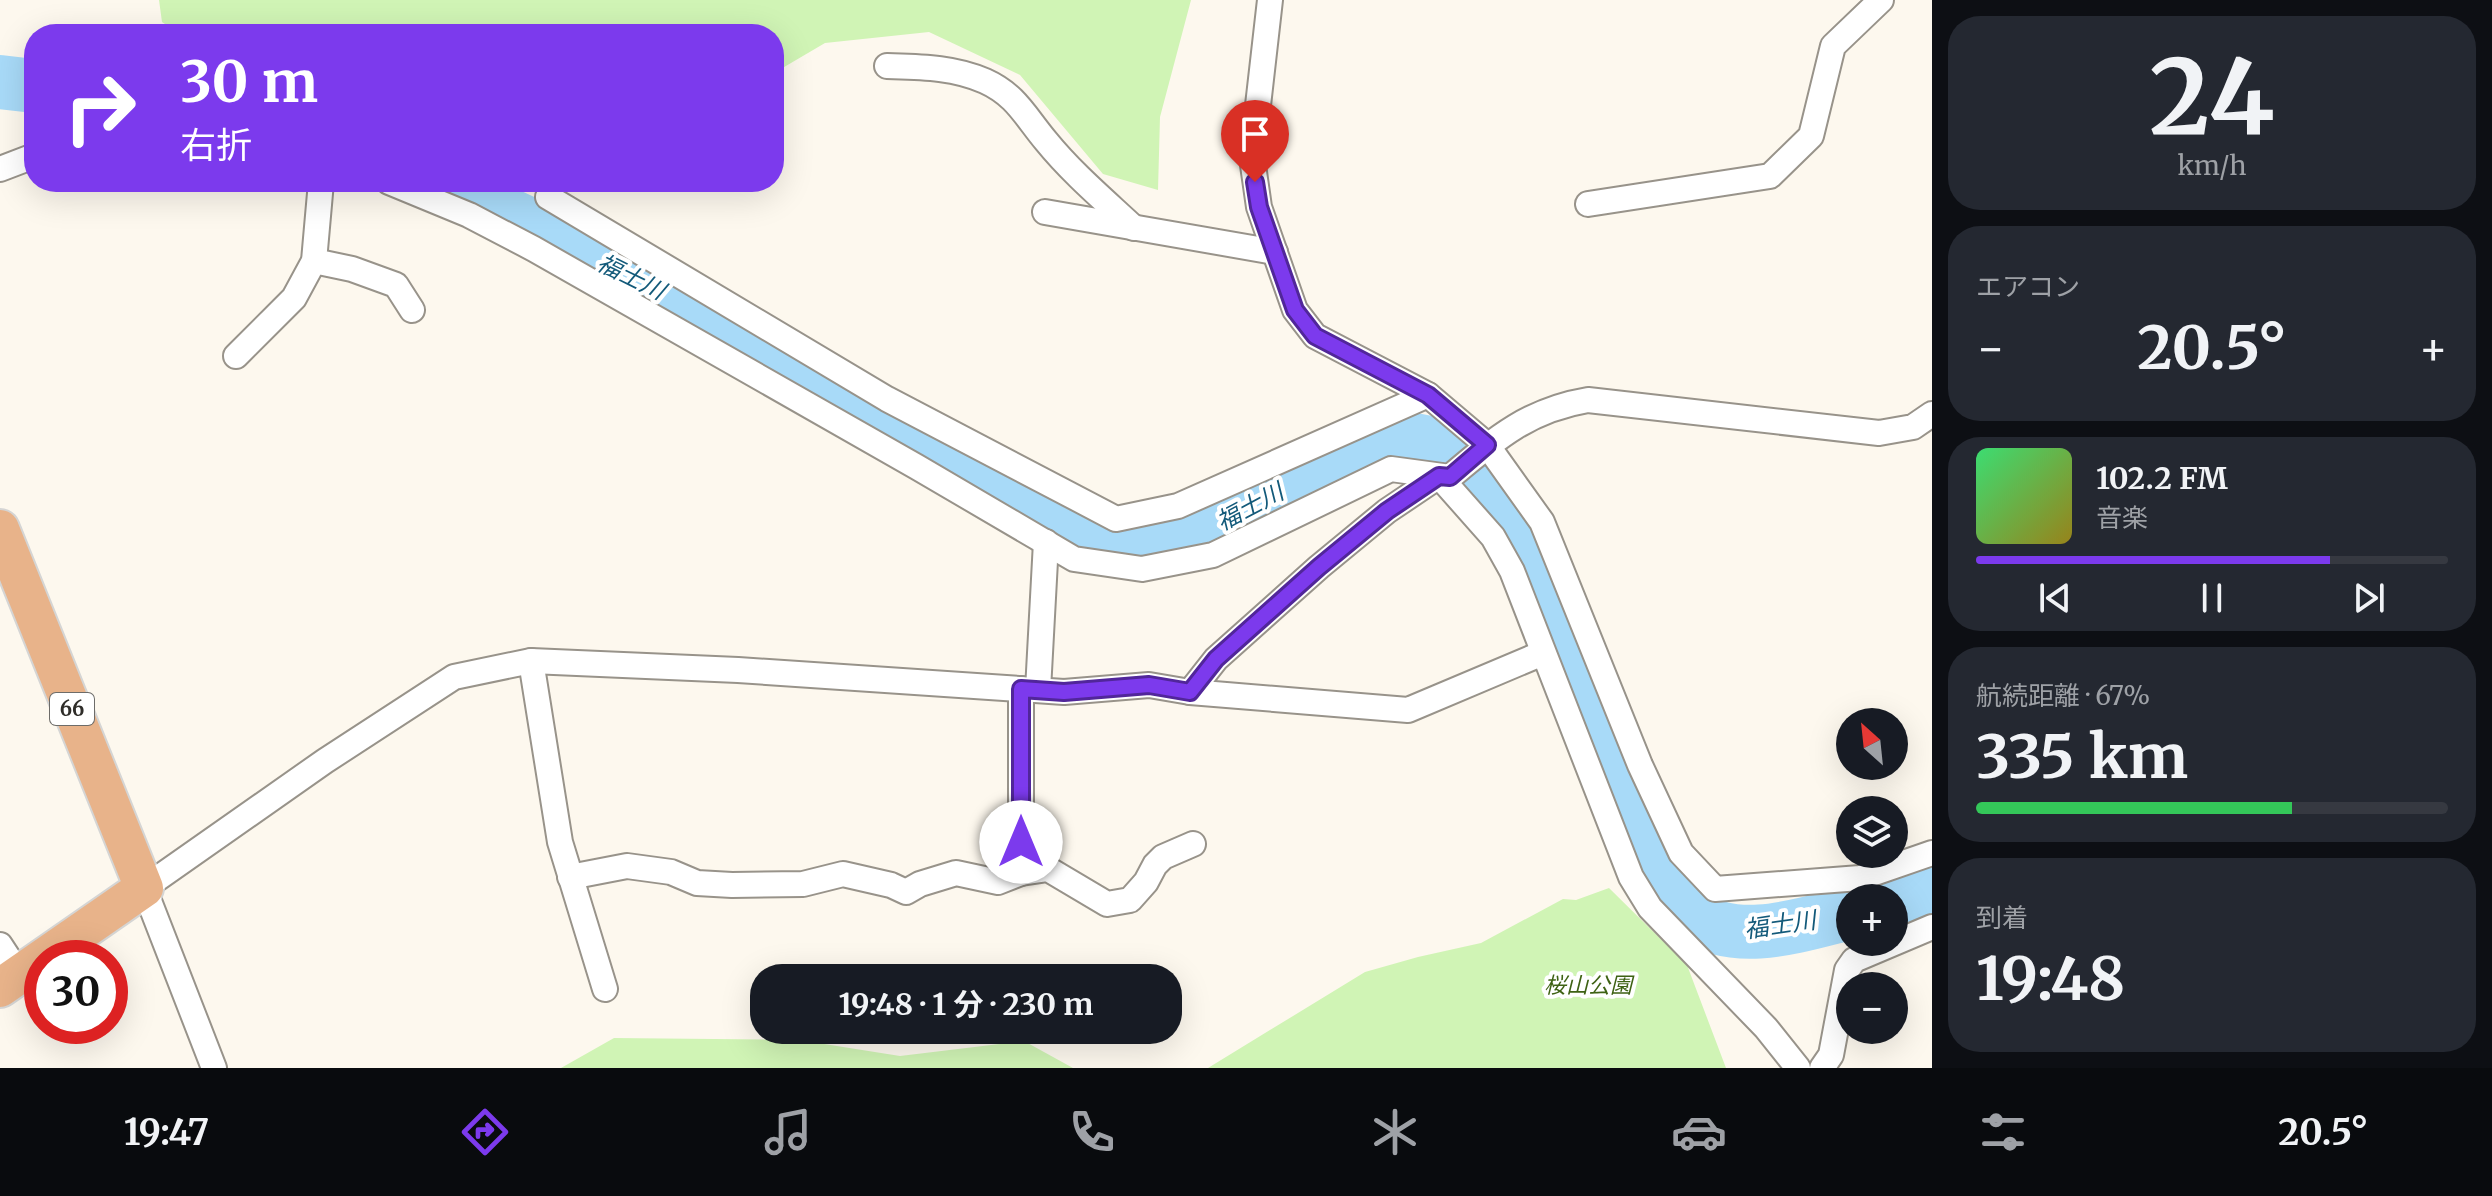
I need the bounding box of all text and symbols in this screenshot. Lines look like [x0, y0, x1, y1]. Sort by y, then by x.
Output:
text: 24 [2149, 32, 2275, 162]
text: 30 m [180, 47, 318, 117]
icon: right [48, 56, 152, 160]
pin [1221, 100, 1289, 182]
icon: arrive [1233, 112, 1277, 156]
text: 右折 [180, 123, 252, 168]
text: km/h [2178, 149, 2246, 182]
water label: 福士川 [592, 247, 673, 308]
text: エアコン [1976, 270, 2080, 303]
text: 20.5° [2137, 310, 2287, 385]
text: − [1976, 321, 2005, 376]
text: + [2419, 321, 2448, 376]
text: 102.2 FM [2096, 459, 2228, 497]
water label: 福士川 [1211, 475, 1291, 537]
text: 音楽 [2096, 501, 2148, 534]
icon: previous [2033, 576, 2077, 620]
icon: pause [2190, 576, 2234, 620]
icon: next [2347, 576, 2391, 620]
text: 航続距離 · 67% [1976, 679, 2150, 712]
road number: 66 [50, 693, 94, 725]
north arrow [1836, 708, 1908, 780]
map controls [1836, 708, 1908, 1044]
text: 335 km [1976, 719, 2188, 794]
button: layers [1836, 796, 1908, 868]
position arrow [979, 800, 1063, 884]
button: + [1836, 884, 1908, 956]
text: 到着 [1976, 901, 2028, 934]
water label: 福士川 [1742, 904, 1821, 945]
speed limit sign: 30 [24, 940, 128, 1044]
text: 19:48 [1976, 941, 2125, 1016]
park label: 桜山公園 [1544, 971, 1635, 999]
button: − [1836, 972, 1908, 1044]
text: 19:48 · 1 分 · 230 m [838, 985, 1094, 1023]
icon: directions [457, 1104, 513, 1160]
icon: music [760, 1104, 816, 1160]
icon: phone [1064, 1104, 1120, 1160]
icon: climate [1367, 1104, 1423, 1160]
icon: car [1671, 1104, 1727, 1160]
icon: filters [1975, 1104, 2031, 1160]
text: 19:47 [124, 1110, 209, 1155]
text: 20.5° [2278, 1110, 2368, 1155]

